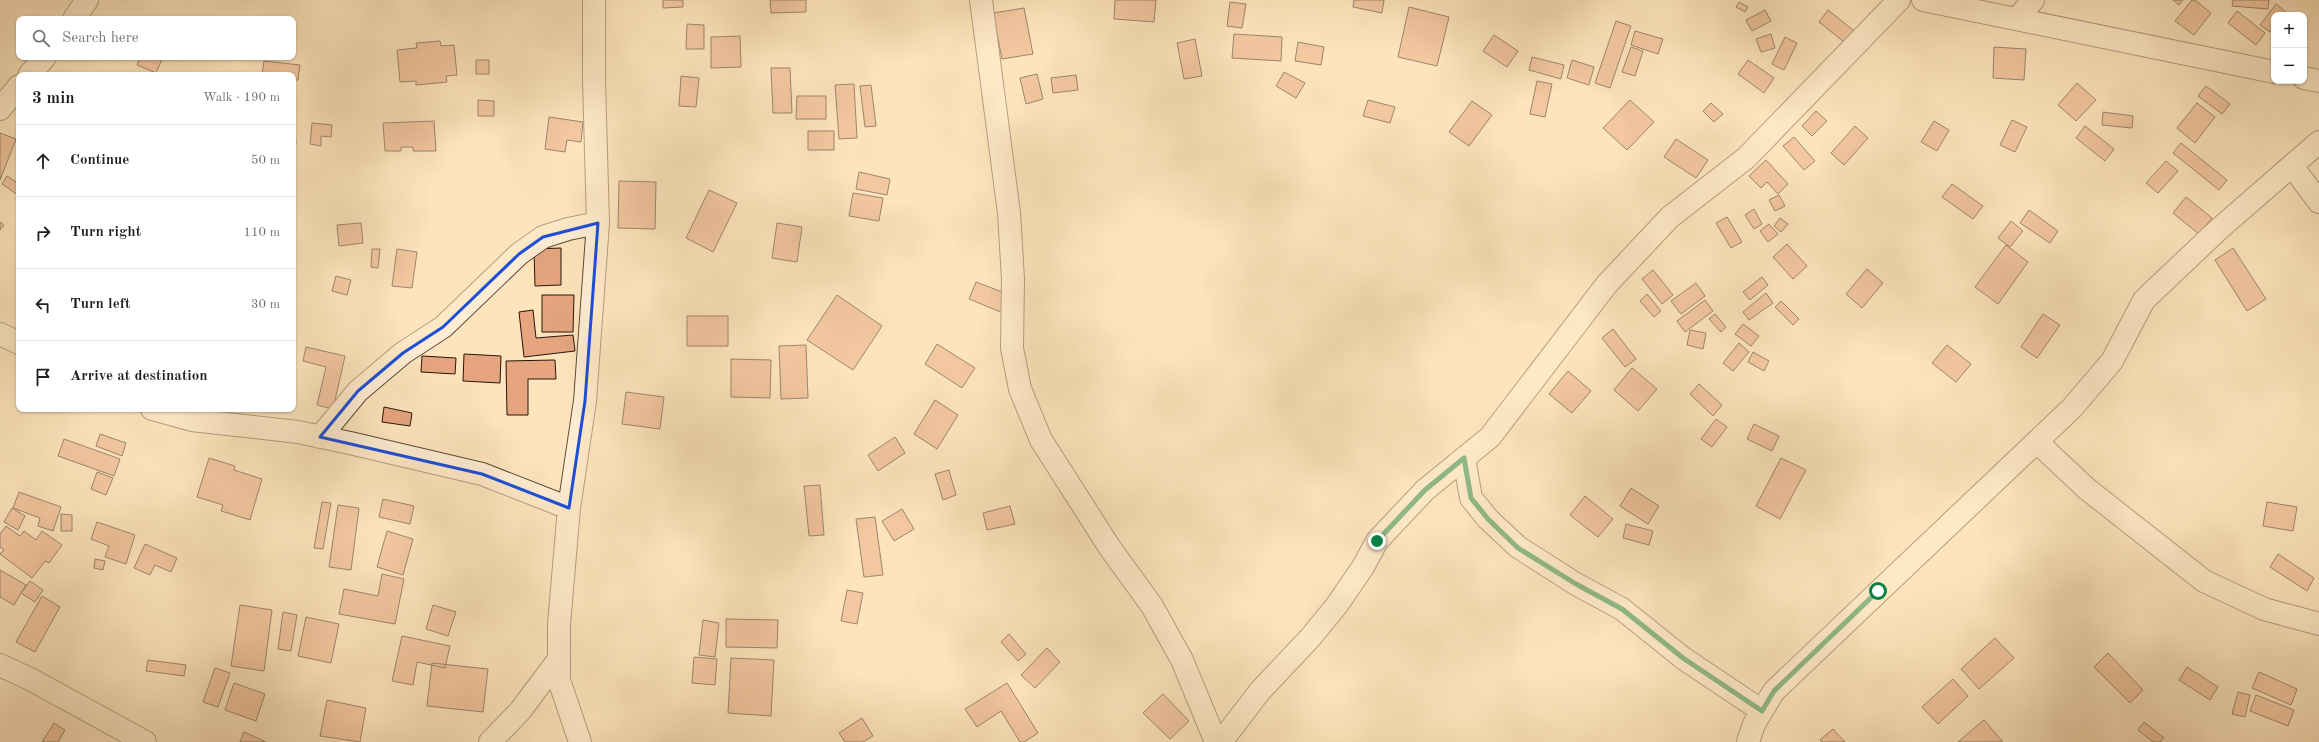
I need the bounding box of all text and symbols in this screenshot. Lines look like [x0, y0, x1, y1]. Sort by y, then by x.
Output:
map controls [2271, 12, 2307, 84]
button: + [2271, 12, 2307, 48]
search box [16, 16, 296, 60]
icon: search [30, 27, 52, 49]
text: Search here [62, 31, 139, 46]
button: − [2271, 48, 2307, 84]
text: 3 min [32, 90, 75, 107]
text: Walk · 190 m [203, 91, 280, 104]
icon: ahead [32, 150, 54, 172]
text: Continue [70, 153, 129, 168]
text: 50 m [251, 154, 280, 167]
icon: right [32, 222, 54, 244]
text: Turn right [70, 225, 141, 240]
text: 110 m [243, 226, 280, 239]
icon: left [32, 294, 54, 316]
text: Turn left [70, 297, 130, 312]
text: 30 m [251, 298, 280, 311]
icon: arrive [32, 366, 54, 388]
text: Arrive at destination [70, 369, 208, 384]
route end [1368, 532, 1386, 550]
route start [1869, 582, 1887, 600]

